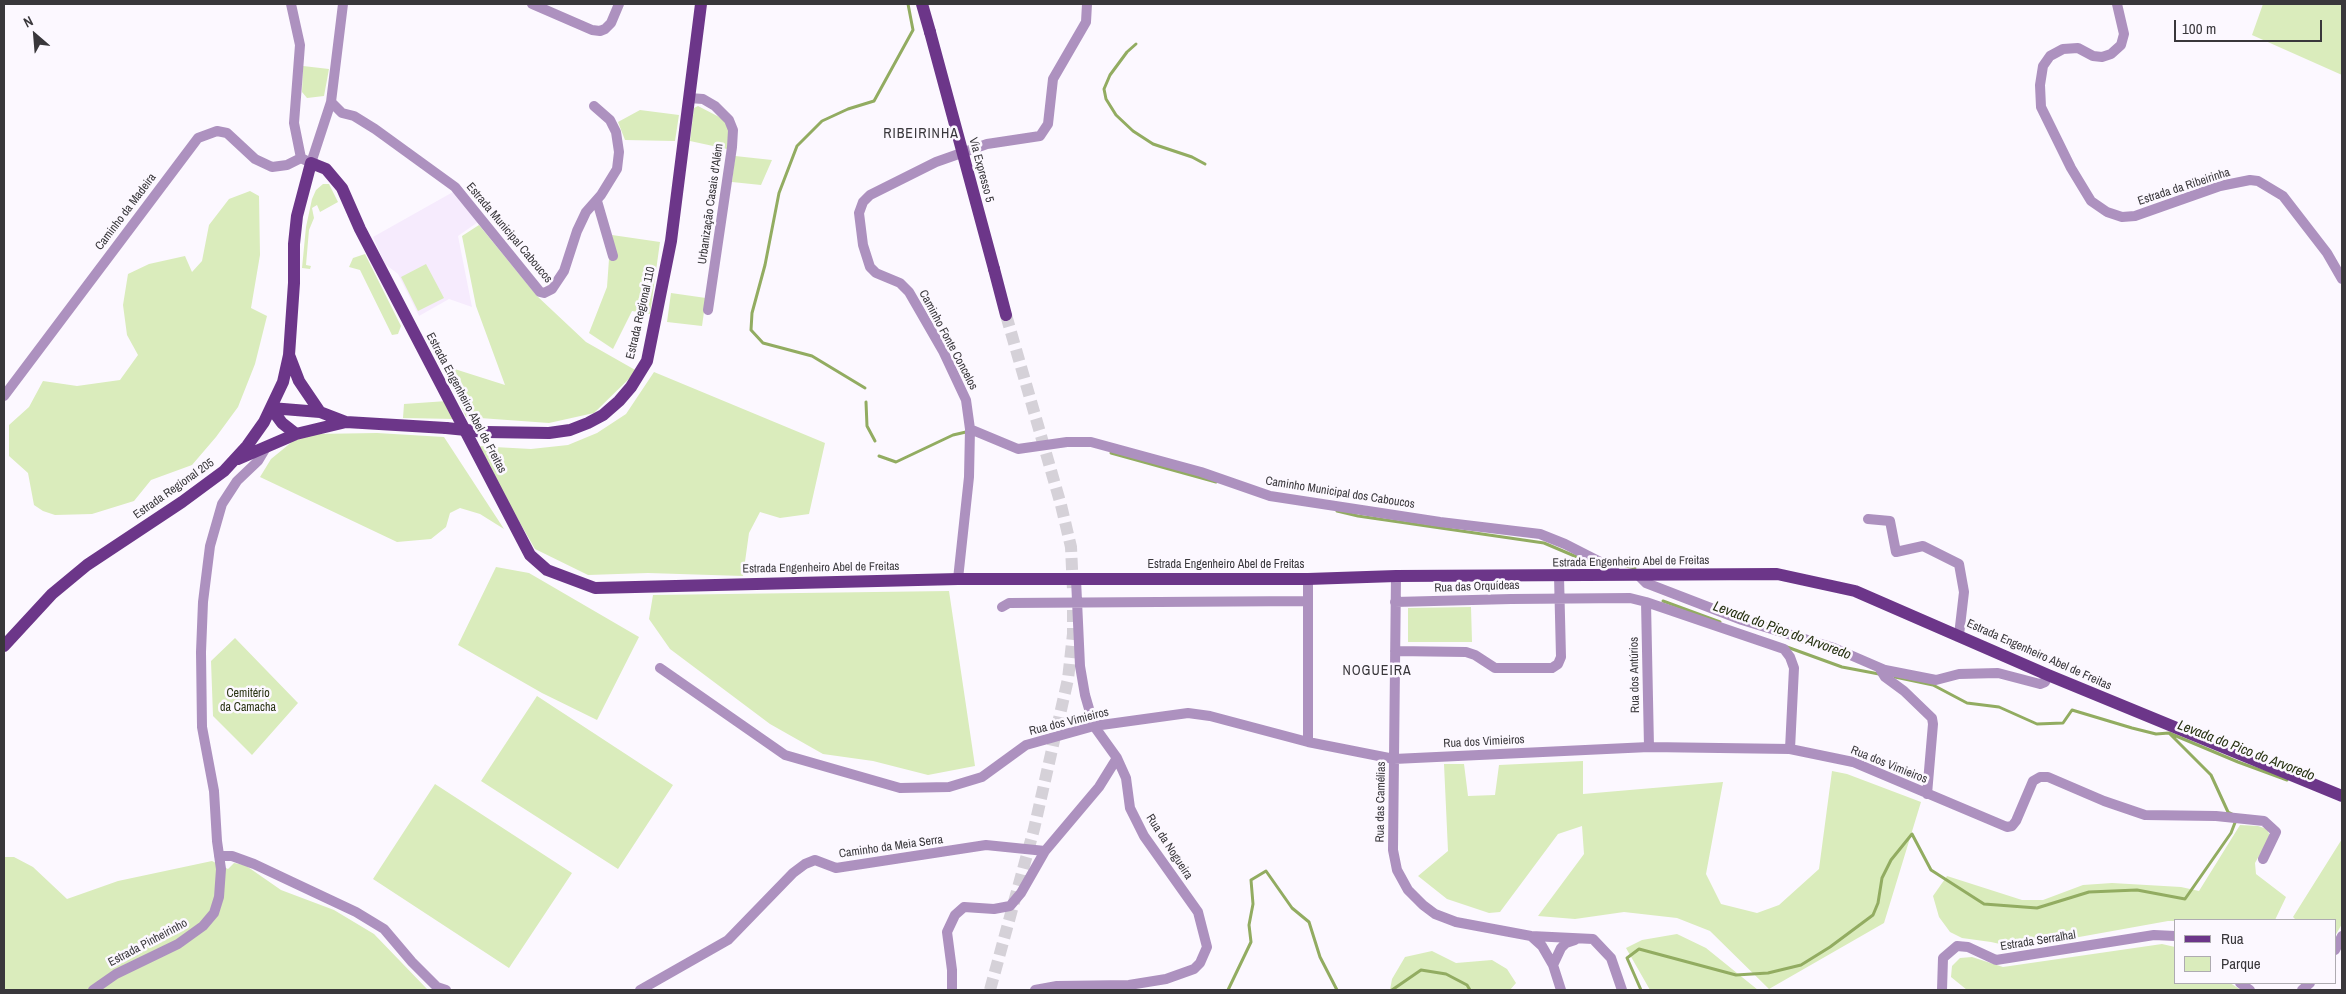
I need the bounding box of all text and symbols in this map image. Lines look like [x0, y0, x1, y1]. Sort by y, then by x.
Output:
north arrow [10, 10, 60, 60]
scale bar [2176, 10, 2324, 42]
text: N [20, 12, 36, 32]
text: 100 m [2182, 18, 2216, 39]
district label: RIBEIRINHA [882, 126, 960, 142]
street label: Via Expresso 5 [965, 136, 997, 204]
street label: Urbanização Casais d'Além [695, 143, 727, 265]
street label: Estrada da Ribeirinha [2136, 165, 2232, 209]
street label: Caminho da Madeira [92, 171, 160, 253]
street label: Estrada Municipal Caboucos [463, 180, 555, 286]
street label: Estrada Regional 110 [623, 265, 659, 361]
street label: Caminho Fonte Concelos [916, 288, 980, 392]
street label: Estrada Engenheiro Abel de Freitas [423, 330, 509, 476]
street label: Estrada Regional 205 [131, 456, 217, 522]
street label: Caminho Municipal dos Caboucos [1264, 474, 1416, 512]
street label: Estrada Engenheiro Abel de Freitas [1552, 553, 1710, 571]
street label: Estrada Engenheiro Abel de Freitas [1148, 558, 1304, 572]
street label: Estrada Engenheiro Abel de Freitas [742, 559, 900, 577]
street label: Rua das Orquídeas [1434, 578, 1520, 596]
water label: Levada do Pico do Arvoredo [1711, 598, 1853, 664]
street label: Estrada Engenheiro Abel de Freitas [1964, 616, 2114, 694]
street label: Rua dos Antúrios [1627, 637, 1643, 713]
district label: NOGUEIRA [1341, 663, 1413, 679]
park label: Cemitério da Camacha [220, 687, 276, 715]
street label: Rua dos Vimieiros [1028, 705, 1110, 739]
water label: Levada do Pico do Arvoredo [2175, 717, 2317, 785]
street label: Rua dos Vimieiros [1443, 733, 1525, 751]
street label: Rua dos Vimieiros [1849, 743, 1929, 787]
street label: Rua das Camélias [1373, 761, 1389, 843]
street label: Rua da Nogueira [1143, 812, 1195, 882]
street label: Caminho da Meia Serra [838, 833, 944, 861]
street label: Estrada Pinheirinho [106, 916, 190, 970]
legend [2174, 919, 2336, 984]
street label: Estrada Serralhal [1999, 928, 2077, 954]
text: Rua [2221, 928, 2244, 949]
text: Parque [2221, 953, 2261, 974]

